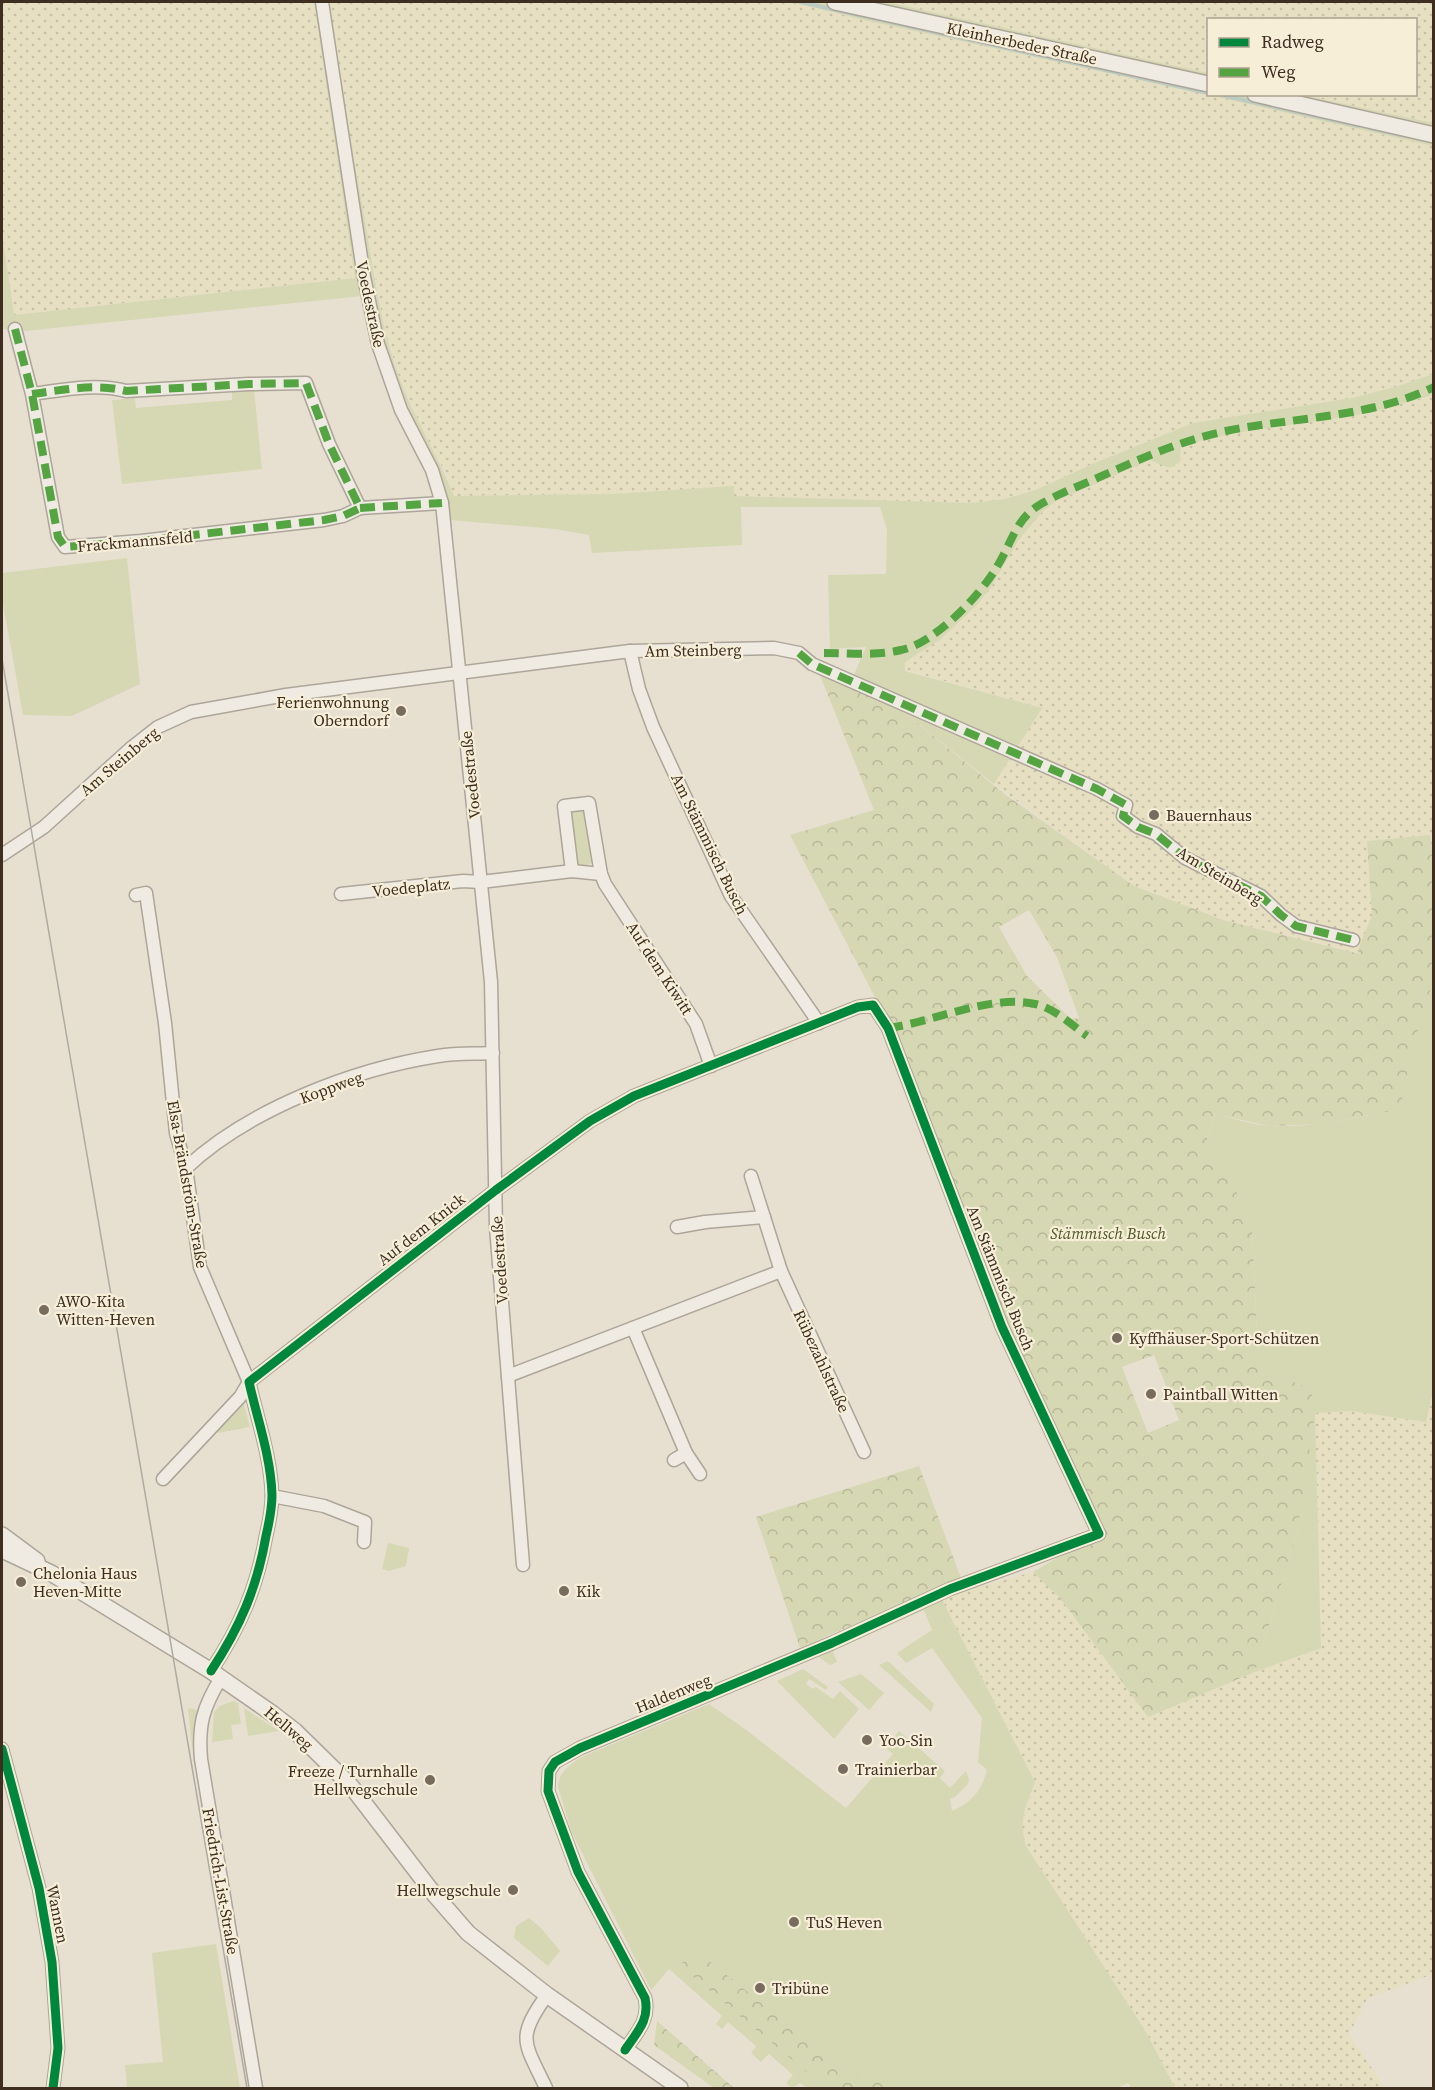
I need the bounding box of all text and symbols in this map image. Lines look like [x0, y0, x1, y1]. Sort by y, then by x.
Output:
street label: Kleinherbeder Straße [945, 16, 1099, 70]
legend [1207, 18, 1417, 96]
text: Radweg [1261, 29, 1324, 54]
text: Weg [1261, 59, 1296, 84]
street label: Voedestraße [351, 259, 391, 349]
street label: Frackmannsfeld [76, 525, 194, 557]
street label: Am Steinberg [644, 638, 742, 662]
place label: Ferienwohnung Oberndorf [276, 691, 390, 731]
marker: Ferienwohnung Oberndorf [394, 704, 408, 718]
street label: Am Steinberg [75, 721, 163, 801]
street label: Voedestraße [454, 730, 486, 820]
street label: Am Stämmisch Busch [666, 770, 754, 919]
place label: Bauernhaus [1166, 804, 1252, 826]
marker: Bauernhaus [1147, 808, 1161, 822]
street label: Am Steinberg [1173, 841, 1267, 909]
street label: Voedeplatz [371, 872, 451, 902]
street label: Auf dem Kiwitt [622, 917, 699, 1020]
street label: Koppweg [296, 1065, 366, 1109]
street label: Elsa-Brändström-Straße [162, 1098, 214, 1270]
street label: Auf dem Knick [373, 1188, 470, 1270]
street label: Am Stämmisch Busch [962, 1202, 1040, 1354]
street label: Voedestraße [485, 1215, 513, 1305]
park label: Stämmisch Busch [1050, 1222, 1166, 1244]
place label: AWO-Kita Witten-Heven [56, 1290, 155, 1330]
marker: AWO-Kita Witten-Heven [37, 1303, 51, 1317]
street label: Rübezahlstraße [789, 1306, 855, 1416]
place label: Kyffhäuser-Sport-Schützen [1129, 1327, 1320, 1349]
marker: Kyffhäuser-Sport-Schützen [1110, 1331, 1124, 1345]
place label: Paintball Witten [1163, 1383, 1279, 1405]
marker: Paintball Witten [1144, 1387, 1158, 1401]
place label: Chelonia Haus Heven-Mitte [33, 1562, 137, 1602]
marker: Chelonia Haus Heven-Mitte [14, 1575, 28, 1589]
place label: Kik [576, 1580, 600, 1602]
marker: Kik [557, 1584, 571, 1598]
street label: Haldenweg [632, 1668, 714, 1718]
street label: Hellweg [260, 1701, 318, 1755]
place label: Yoo-Sin [879, 1729, 933, 1751]
marker: Yoo-Sin [860, 1733, 874, 1747]
place label: Trainierbar [855, 1758, 937, 1780]
place label: Freeze / Turnhalle Hellwegschule [288, 1760, 418, 1800]
marker: Trainierbar [836, 1762, 850, 1776]
marker: Freeze / Turnhalle Hellwegschule [423, 1773, 437, 1787]
street label: Friedrich-List-Straße [197, 1806, 245, 1956]
place label: Hellwegschule [397, 1879, 501, 1901]
street label: Wannen [42, 1883, 75, 1946]
marker: Hellwegschule [506, 1883, 520, 1897]
place label: TuS Heven [806, 1911, 883, 1933]
marker: TuS Heven [787, 1915, 801, 1929]
place label: Tribüne [772, 1977, 829, 1999]
marker: Tribüne [753, 1981, 767, 1995]

